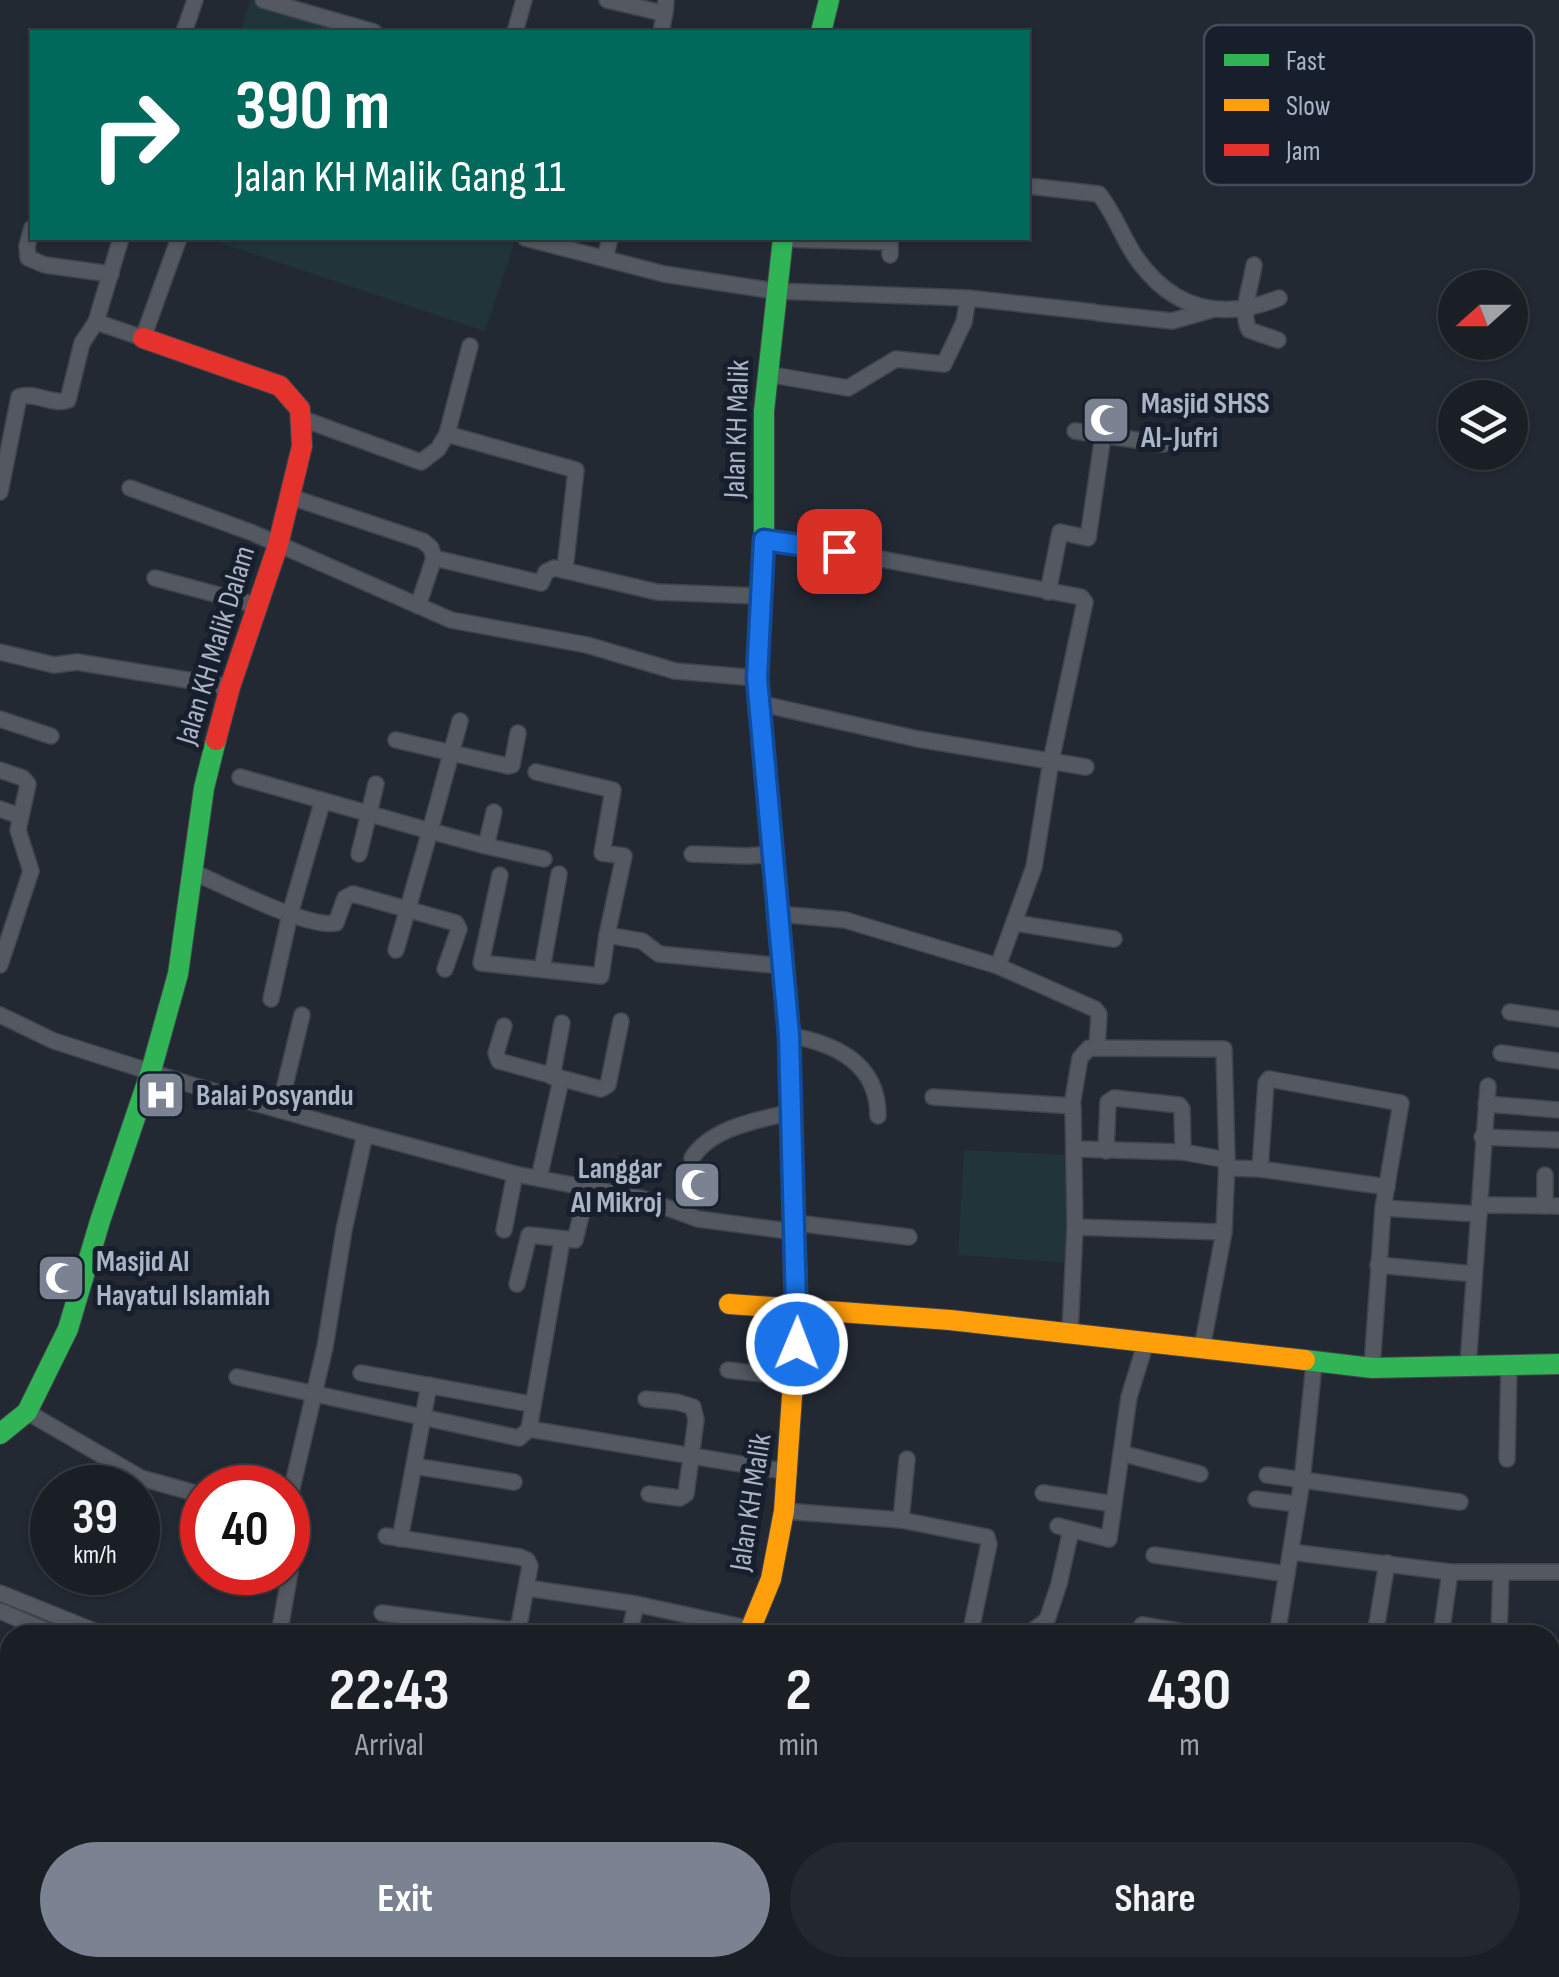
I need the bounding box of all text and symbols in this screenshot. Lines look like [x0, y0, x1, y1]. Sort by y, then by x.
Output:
legend [1204, 25, 1534, 185]
text: Fast [1286, 45, 1325, 78]
text: 390 m [235, 65, 390, 149]
icon: right [70, 70, 200, 200]
text: Slow [1286, 90, 1331, 123]
text: Jam [1285, 135, 1321, 168]
text: Jalan KH Malik Gang 11 [235, 150, 565, 205]
north arrow [1438, 270, 1528, 360]
map controls [1438, 270, 1528, 470]
street label: Jalan KH Malik [717, 359, 757, 500]
button: layers [1438, 380, 1528, 470]
place label: Masjid SHSS Al-Jufri [1140, 386, 1270, 456]
mosque icon: Masjid SHSS Al-Jufri [1080, 394, 1132, 446]
pin [797, 509, 882, 594]
icon: arrive [812, 524, 867, 579]
street label: Jalan KH Malik Dalam [168, 542, 263, 750]
hospital icon: Balai Posyandu [135, 1069, 187, 1121]
place label: Balai Posyandu [196, 1078, 354, 1114]
place label: Langgar Al Mikroj [570, 1151, 662, 1221]
mosque icon: Langgar Al Mikroj [671, 1159, 723, 1211]
place label: Masjid Al Hayatul Islamiah [96, 1244, 270, 1314]
mosque icon: Masjid Al Hayatul Islamiah [35, 1252, 87, 1304]
position arrow [745, 1292, 849, 1396]
street label: Jalan KH Malik [722, 1430, 780, 1574]
speed limit sign: 40 [180, 1465, 310, 1595]
text: 39 [72, 1488, 118, 1548]
text: km/h [73, 1540, 117, 1571]
text: 22:43 [329, 1655, 450, 1727]
text: 2 [786, 1655, 812, 1727]
text: 430 [1148, 1655, 1231, 1727]
text: Arrival [355, 1726, 424, 1765]
text: min [779, 1726, 819, 1765]
text: m [1179, 1726, 1200, 1765]
button: Exit [40, 1842, 770, 1957]
button: Share [790, 1842, 1520, 1957]

